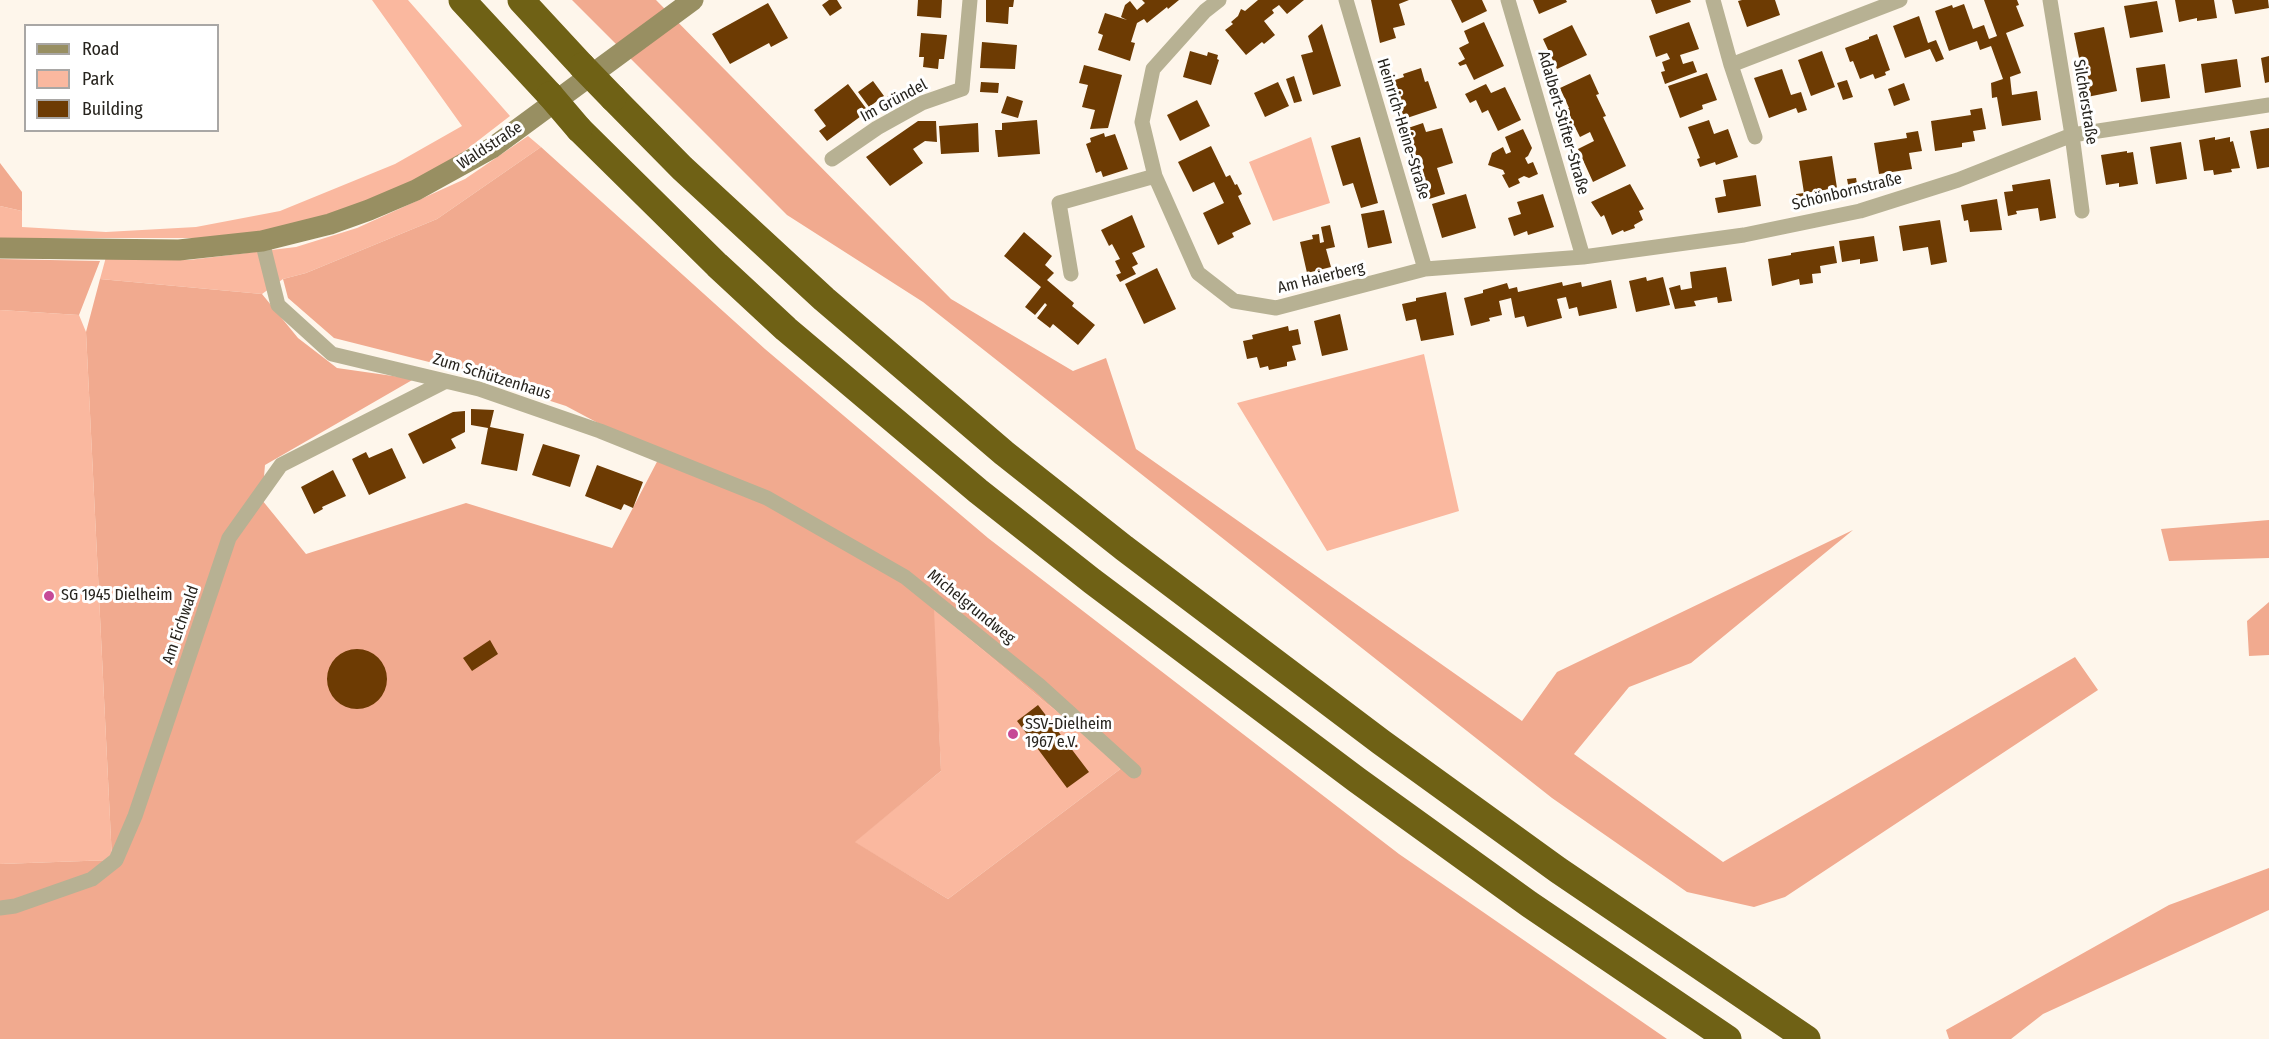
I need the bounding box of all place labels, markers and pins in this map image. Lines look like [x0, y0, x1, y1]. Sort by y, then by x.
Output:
place label: SG 1945 Dielheim [61, 586, 173, 606]
marker: SG 1945 Dielheim [42, 589, 56, 603]
place label: SSV-Dielheim 1967 e.V. [1025, 715, 1112, 753]
marker: SSV-Dielheim 1967 e.V. [1006, 727, 1020, 741]

